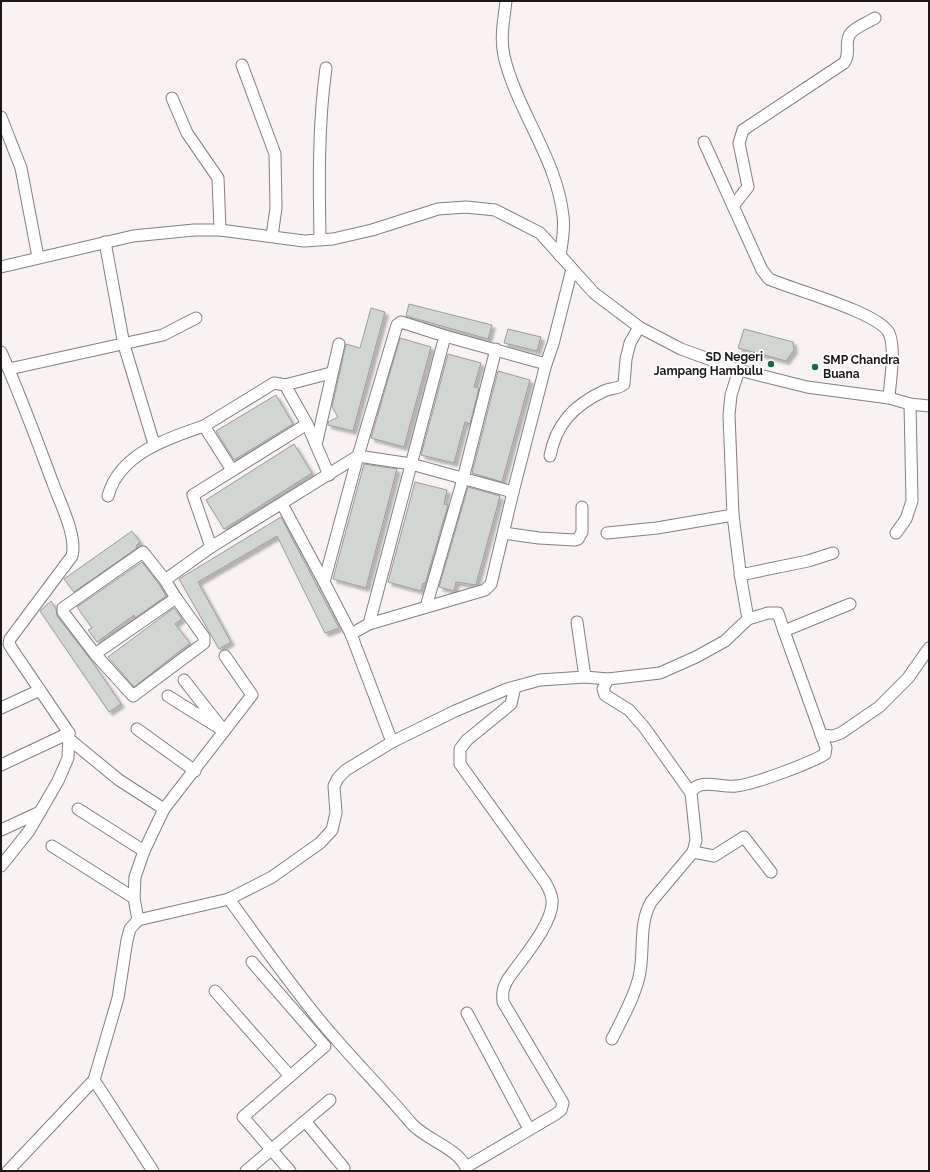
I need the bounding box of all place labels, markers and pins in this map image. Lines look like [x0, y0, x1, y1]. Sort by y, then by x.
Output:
place label: SD Negeri Jampang Hambulu [654, 350, 763, 378]
place label: SMP Chandra Buana [823, 353, 900, 381]
marker: SD Negeri Jampang Hambulu [766, 359, 776, 369]
marker: SMP Chandra Buana [810, 362, 820, 372]

